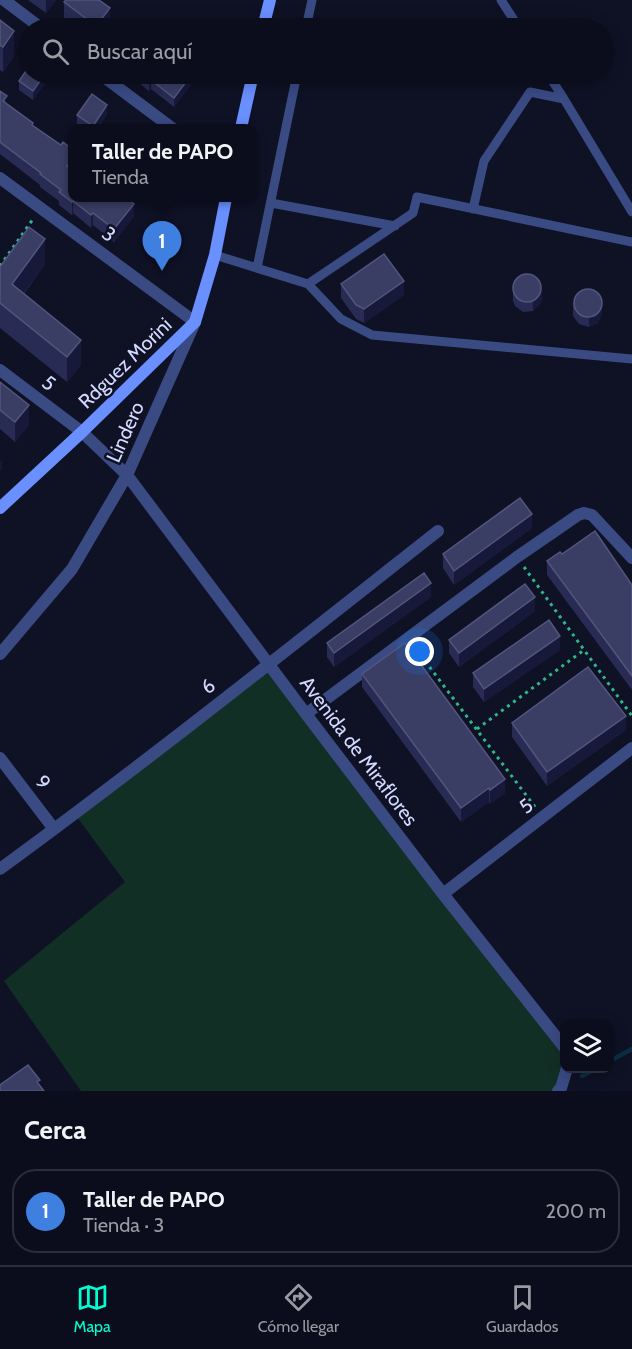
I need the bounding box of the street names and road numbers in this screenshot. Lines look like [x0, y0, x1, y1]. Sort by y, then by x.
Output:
street label: 3 [97, 221, 121, 247]
street label: Rdguez Morini [73, 313, 177, 413]
street label: 5 [37, 370, 61, 396]
street label: Lindero [101, 398, 149, 466]
street label: Avenida de Miraflores [295, 672, 423, 830]
street label: 6 [196, 673, 220, 699]
street label: 9 [30, 770, 56, 794]
street label: 5 [514, 793, 538, 819]

